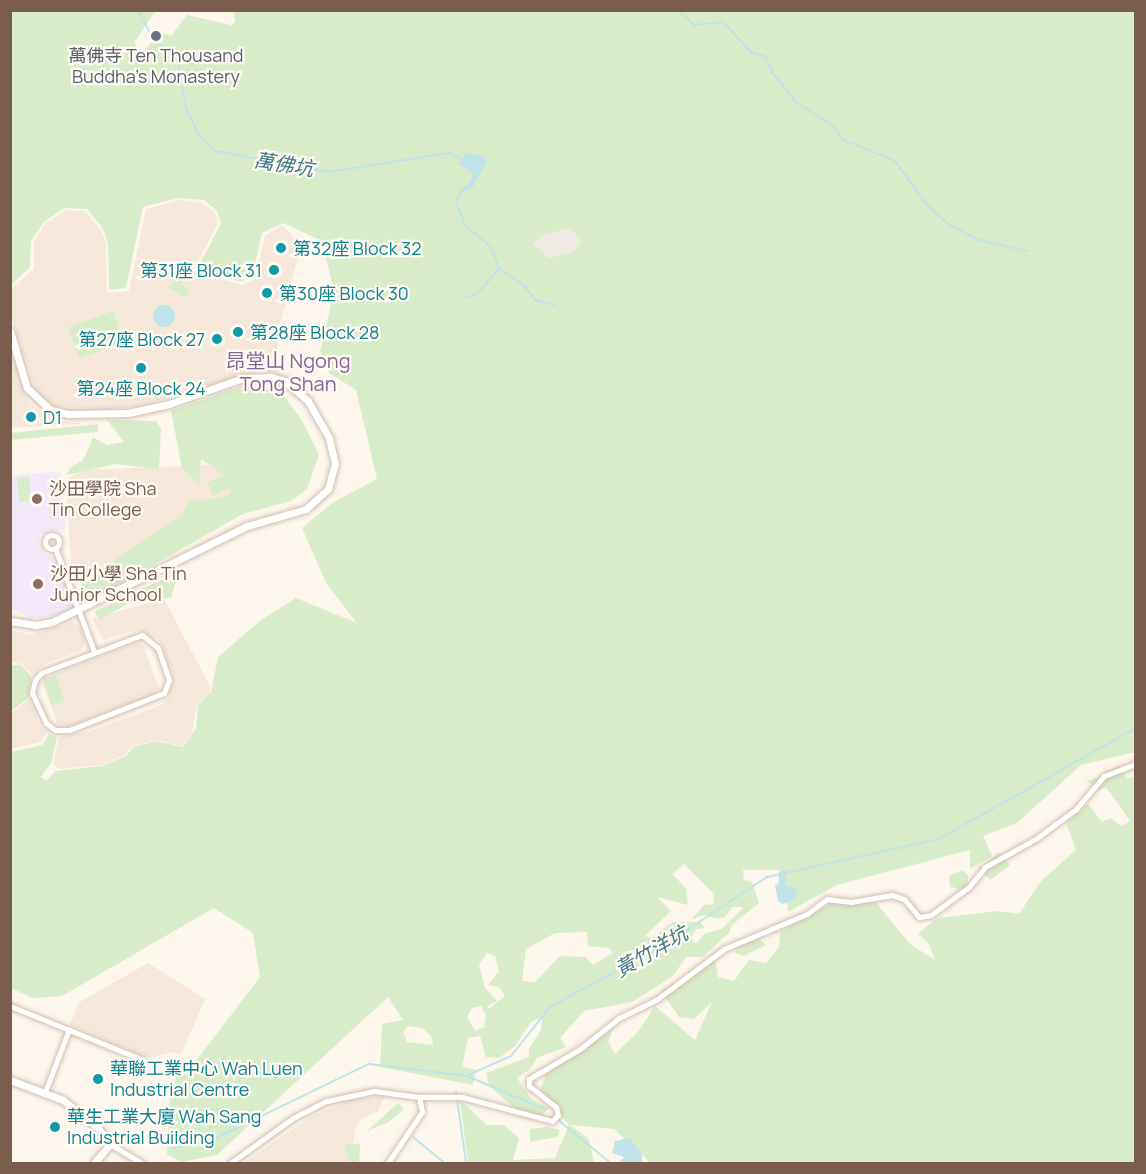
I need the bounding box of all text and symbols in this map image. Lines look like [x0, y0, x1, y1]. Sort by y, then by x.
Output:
marker: 萬佛寺 Ten Thousand Buddha's Monastery [149, 29, 163, 43]
place label: 萬佛寺 Ten Thousand Buddha's Monastery [69, 45, 243, 88]
water label: 萬佛坑 [252, 147, 316, 181]
place label: 第32座 Block 32 [293, 237, 421, 259]
marker: 第32座 Block 32 [274, 241, 288, 255]
place label: 第31座 Block 31 [140, 259, 262, 281]
marker: 第31座 Block 31 [267, 263, 281, 277]
place label: 第30座 Block 30 [279, 282, 409, 304]
marker: 第30座 Block 30 [260, 286, 274, 300]
place label: 第28座 Block 28 [250, 321, 379, 343]
marker: 第28座 Block 28 [231, 325, 245, 339]
place label: 第27座 Block 27 [78, 328, 205, 350]
marker: 第27座 Block 27 [210, 332, 224, 346]
district label: 昂堂山 Ngong Tong Shan [225, 349, 351, 396]
marker: 第24座 Block 24 [134, 361, 148, 375]
place label: 第24座 Block 24 [77, 377, 205, 399]
place label: D1 [43, 406, 62, 428]
marker: D1 [24, 410, 38, 424]
place label: 沙田學院 Sha Tin College [49, 478, 156, 520]
marker: 沙田學院 Sha Tin College [30, 492, 44, 506]
place label: 沙田小學 Sha Tin Junior School [50, 563, 187, 606]
marker: 沙田小學 Sha Tin Junior School [31, 577, 45, 591]
water label: 黃竹洋坑 [610, 921, 692, 981]
place label: 華聯工業中心 Wah Luen Industrial Centre [110, 1058, 303, 1100]
marker: 華聯工業中心 Wah Luen Industrial Centre [91, 1072, 105, 1086]
place label: 華生工業大廈 Wah Sang Industrial Building [67, 1106, 261, 1148]
marker: 華生工業大廈 Wah Sang Industrial Building [48, 1120, 62, 1134]

